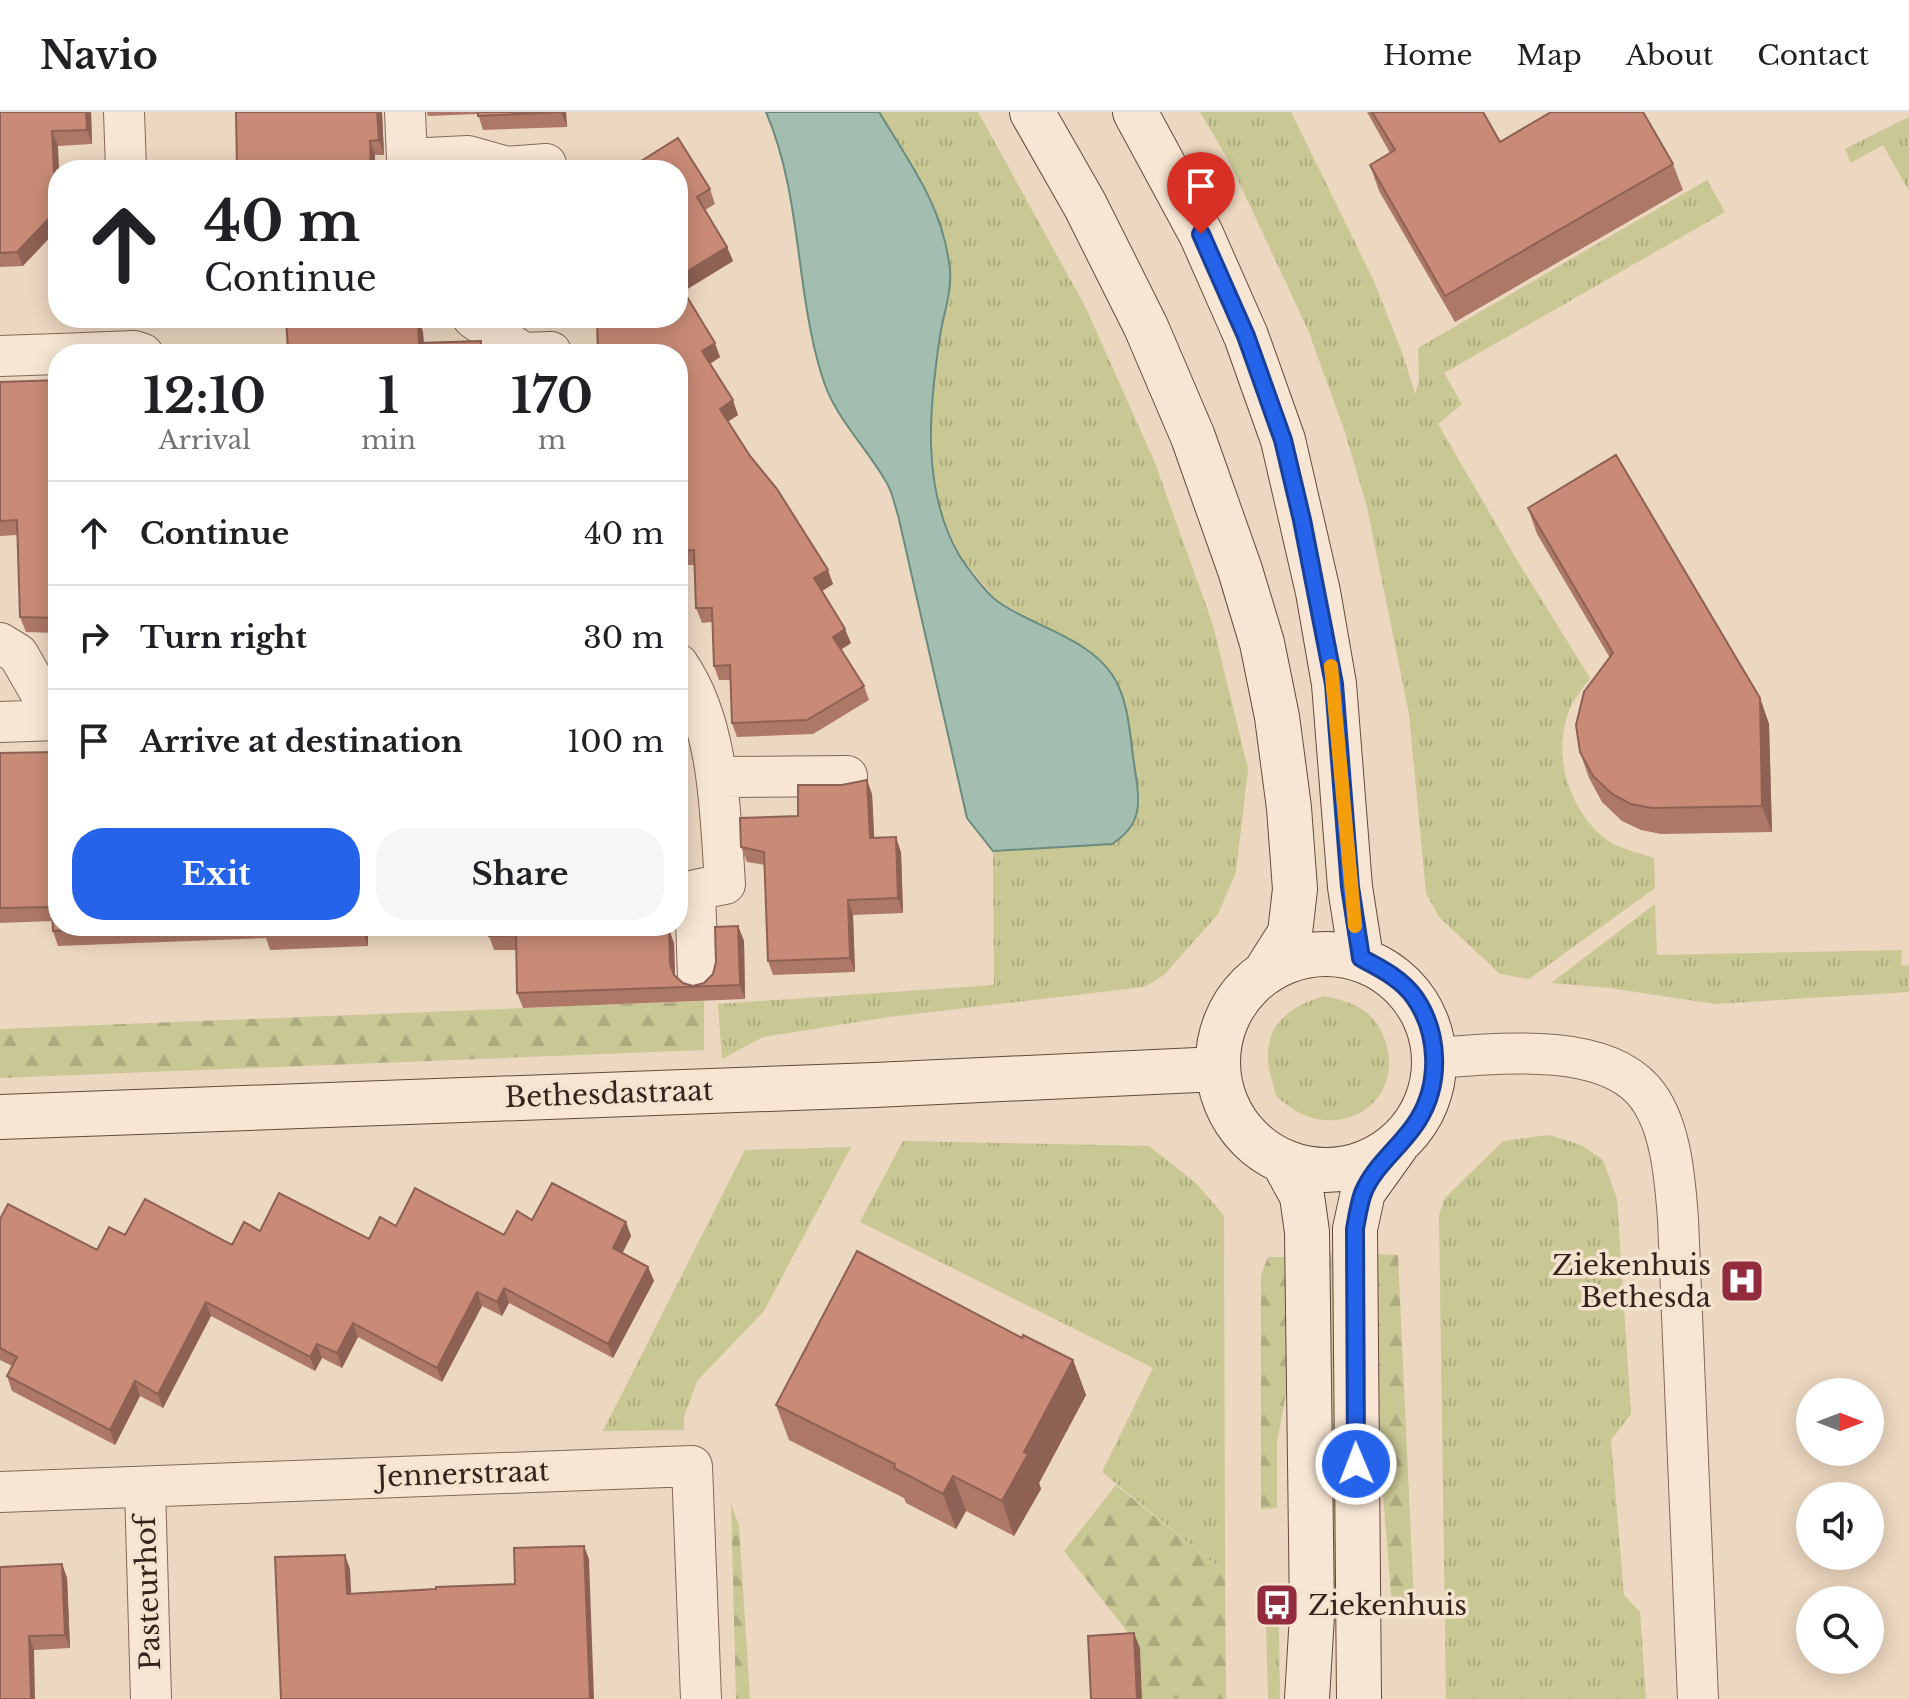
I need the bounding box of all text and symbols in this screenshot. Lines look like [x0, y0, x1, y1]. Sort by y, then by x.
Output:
text: Navio [40, 32, 158, 79]
text: Home [1383, 38, 1473, 73]
text: Map [1517, 38, 1582, 73]
text: About [1626, 38, 1713, 73]
text: Contact [1757, 38, 1869, 73]
pin [1167, 152, 1235, 234]
icon: arrive [1179, 164, 1223, 208]
text: 40 m [204, 187, 360, 256]
icon: ahead [72, 192, 176, 296]
text: Continue [204, 256, 377, 301]
text: 12:10 [143, 366, 266, 426]
text: 1 [378, 366, 399, 426]
text: 170 [511, 366, 593, 426]
text: Arrival [159, 424, 251, 456]
text: min [361, 424, 416, 456]
text: m [538, 424, 566, 456]
icon: ahead [72, 511, 116, 555]
text: Continue [140, 515, 289, 552]
text: 40 m [584, 515, 664, 552]
icon: right [72, 615, 116, 659]
text: Turn right [140, 619, 307, 656]
text: 30 m [583, 619, 664, 656]
icon: arrive [72, 719, 116, 763]
text: Arrive at destination [140, 723, 463, 760]
text: 100 m [567, 723, 664, 760]
button: Exit [72, 828, 360, 920]
button: Share [376, 828, 664, 920]
street label: Bethesdastraat [504, 1073, 714, 1115]
place label: Ziekenhuis Bethesda [1552, 1248, 1711, 1315]
hospital icon: Ziekenhuis Bethesda [1718, 1257, 1766, 1305]
north arrow [1796, 1378, 1884, 1466]
map controls [1796, 1378, 1884, 1674]
position arrow [1314, 1422, 1398, 1506]
street label: Jennerstraat [372, 1453, 550, 1495]
button: sound [1796, 1482, 1884, 1570]
street label: Pasteurhof [128, 1511, 168, 1671]
bus stop icon: Ziekenhuis [1253, 1581, 1301, 1629]
button: search [1796, 1586, 1884, 1674]
place label: Ziekenhuis [1308, 1588, 1467, 1623]

